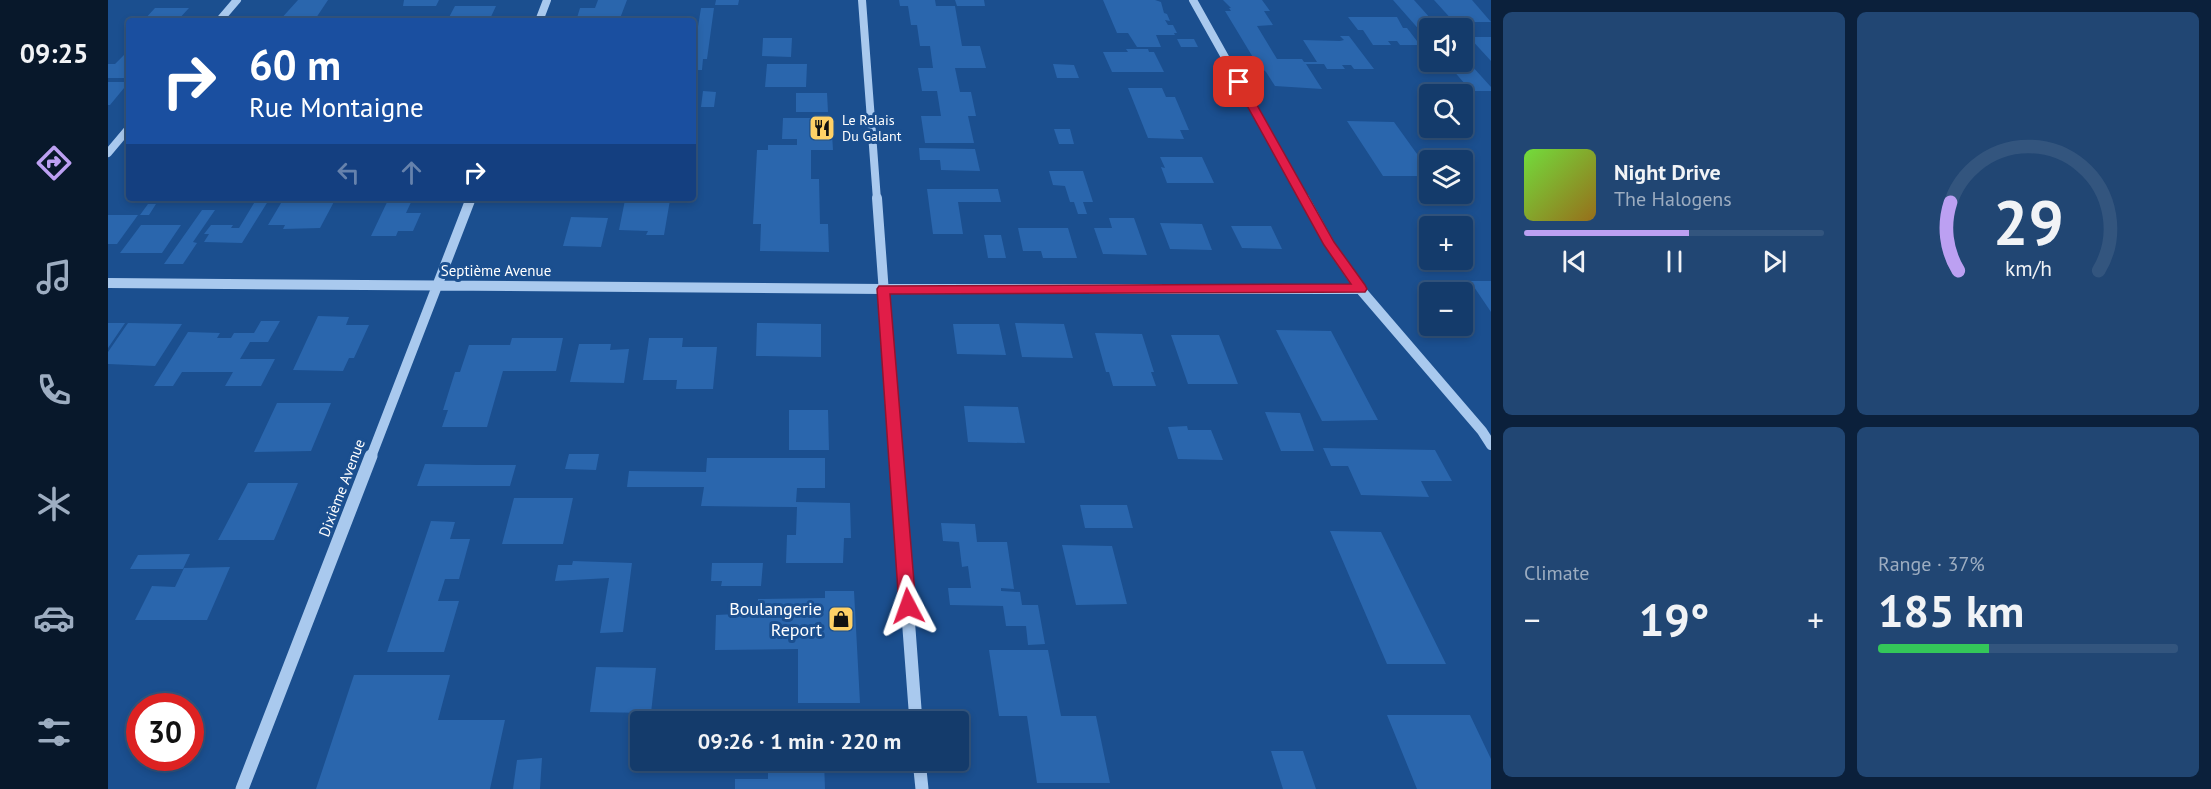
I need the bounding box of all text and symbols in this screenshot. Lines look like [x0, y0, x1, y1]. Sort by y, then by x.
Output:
map controls [1419, 18, 1473, 336]
button: sound [1419, 18, 1473, 72]
text: 09:25 [20, 36, 88, 70]
text: 60 m [249, 37, 341, 92]
icon: right [150, 42, 228, 120]
pin [1213, 56, 1264, 107]
icon: arrive [1222, 65, 1255, 98]
button: search [1419, 84, 1473, 138]
text: Rue Montaigne [249, 90, 424, 124]
place label: Le Relais Du Galant [842, 111, 902, 145]
restaurant icon: Le Relais Du Galant [807, 113, 837, 143]
icon: directions [33, 142, 75, 184]
button: layers [1419, 150, 1473, 204]
icon: left [332, 156, 365, 189]
icon: ahead [395, 156, 428, 189]
icon: right [458, 156, 491, 189]
text: Night Drive [1614, 158, 1721, 186]
text: 29 [1993, 181, 2063, 262]
text: The Halogens [1614, 186, 1732, 212]
button: + [1419, 216, 1473, 270]
icon: previous [1558, 245, 1591, 278]
icon: pause [1658, 245, 1691, 278]
icon: next [1758, 245, 1791, 278]
text: km/h [2004, 254, 2051, 282]
icon: music [33, 256, 75, 298]
street label: Septième Avenue [441, 261, 551, 280]
button: − [1419, 282, 1473, 336]
icon: phone [33, 369, 75, 411]
street label: Dixième Avenue [314, 436, 369, 539]
icon: climate [33, 483, 75, 525]
text: Range · 37% [1878, 551, 1985, 577]
text: Climate [1524, 560, 1590, 586]
position arrow [876, 574, 940, 638]
text: 185 km [1878, 581, 2024, 639]
text: 19° [1639, 590, 1709, 648]
icon: car [33, 597, 75, 639]
place label: Boulangerie Report [729, 597, 822, 641]
text: − [1524, 598, 1541, 641]
text: + [1807, 598, 1824, 641]
shop icon: Boulangerie Report [826, 604, 856, 634]
speed limit sign: 30 [126, 693, 204, 771]
icon: filters [33, 711, 75, 753]
text: 09:26 · 1 min · 220 m [698, 727, 901, 755]

